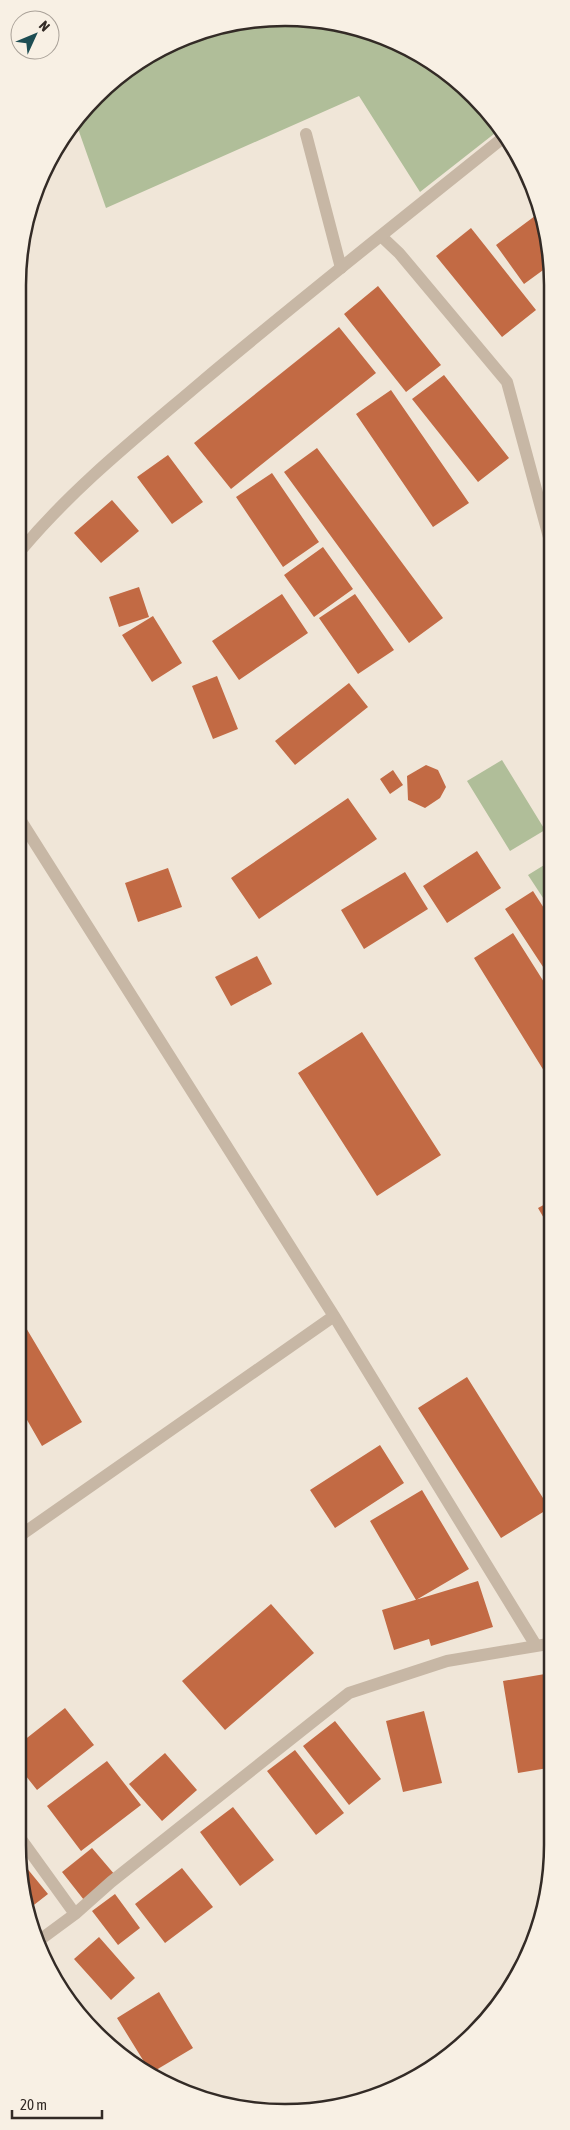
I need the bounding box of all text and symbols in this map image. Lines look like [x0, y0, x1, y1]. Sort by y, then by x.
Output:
north arrow [10, 10, 60, 60]
text: N [36, 17, 53, 34]
scale bar [12, 2088, 102, 2120]
text: 20 m [20, 2096, 47, 2113]

